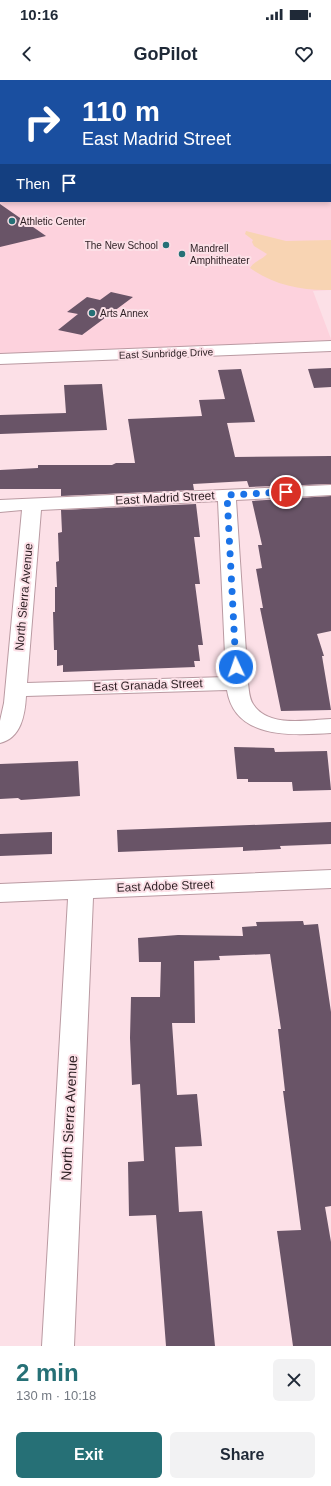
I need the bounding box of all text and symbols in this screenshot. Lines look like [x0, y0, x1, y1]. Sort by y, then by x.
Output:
text: 10:16 [20, 6, 58, 23]
icon: back [16, 43, 38, 65]
icon: heart [293, 43, 315, 65]
text: GoPilot [134, 44, 198, 64]
icon: right [16, 96, 68, 148]
text: 110 m [82, 96, 160, 127]
text: East Madrid Street [82, 129, 231, 149]
icon: arrive [58, 172, 80, 194]
text: Then [16, 175, 50, 192]
marker: Athletic Center [7, 216, 17, 226]
place label: Athletic Center [20, 216, 86, 227]
place label: The New School [85, 240, 158, 251]
marker: The New School [161, 240, 171, 250]
place label: Mandrell Amphitheater [190, 243, 250, 266]
marker: Mandrell Amphitheater [177, 249, 187, 259]
marker: Arts Annex [87, 308, 97, 318]
place label: Arts Annex [100, 308, 148, 319]
street label: East Sunbridge Drive [119, 346, 214, 361]
pin [269, 475, 303, 509]
icon: arrive [275, 481, 297, 503]
street label: East Madrid Street [115, 488, 216, 508]
street label: North Sierra Avenue [12, 542, 36, 651]
position arrow [215, 646, 257, 688]
street label: East Granada Street [93, 676, 204, 694]
street label: East Adobe Street [116, 877, 214, 895]
street label: North Sierra Avenue [58, 1055, 80, 1181]
text: 2 min [16, 1359, 79, 1386]
button: close [273, 1359, 315, 1401]
text: 130 m · 10:18 [16, 1388, 96, 1403]
button: Exit [16, 1432, 162, 1478]
button: Share [170, 1432, 315, 1478]

